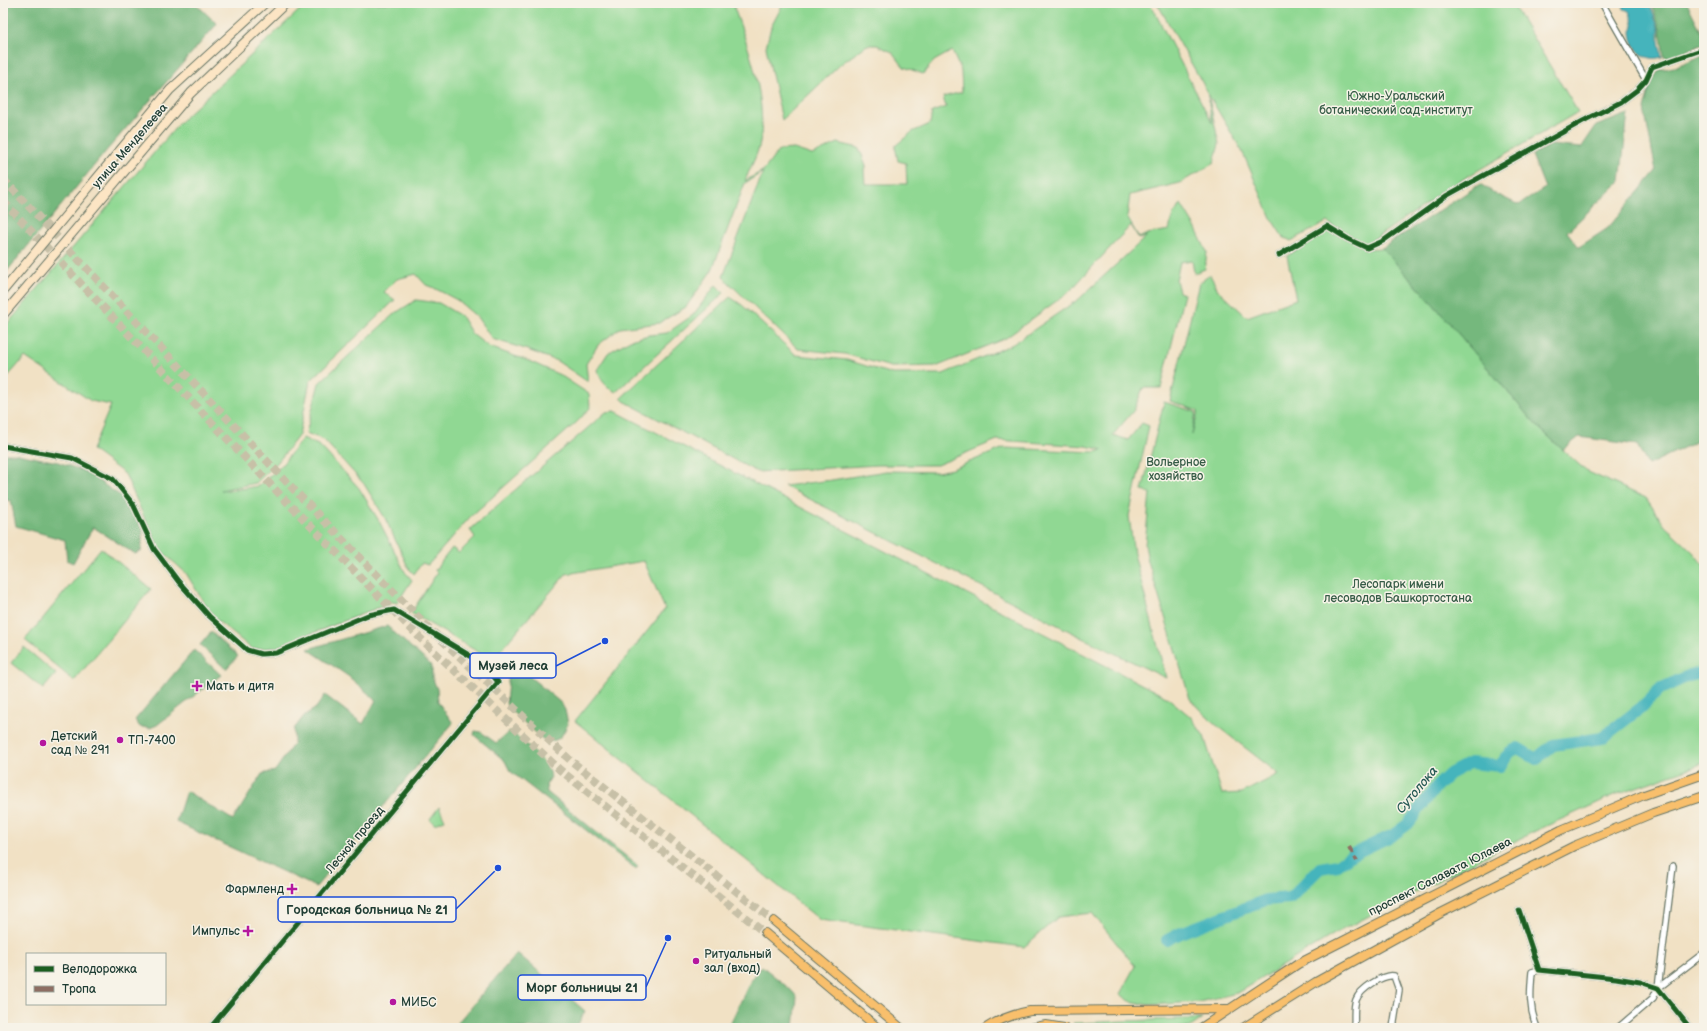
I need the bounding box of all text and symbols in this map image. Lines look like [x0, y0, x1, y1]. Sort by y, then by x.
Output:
park label: Южно-Уральский ботанический сад-институт [1319, 89, 1473, 118]
street label: улица Менделеева [89, 101, 171, 191]
park label: Вольерное хозяйство [1146, 455, 1206, 484]
park label: Лесопарк имени лесоводов Башкортостана [1324, 577, 1472, 606]
callout: Музей леса [470, 653, 556, 678]
text: Музей леса [478, 658, 549, 674]
place label: Мать и дитя [206, 679, 274, 694]
marker: Мать и дитя [191, 680, 203, 692]
place label: Детский сад № 291 [51, 729, 109, 758]
place label: ТП-7400 [128, 733, 176, 748]
marker: ТП-7400 [115, 735, 125, 745]
marker: Детский сад № 291 [38, 738, 48, 748]
water label: Сутолока [1393, 763, 1441, 817]
street label: Лесной проезд [322, 803, 388, 877]
street label: проспект Салавата Юлаева [1366, 834, 1514, 920]
place label: Фармленд [225, 882, 285, 897]
marker: Фармленд [287, 884, 297, 894]
callout: Городская больница № 21 [278, 897, 456, 922]
text: Городская больница № 21 [286, 902, 448, 918]
place label: Импульс [192, 924, 240, 939]
marker: Импульс [243, 926, 253, 936]
place label: Ритуальный зал (вход) [704, 947, 772, 976]
legend [26, 953, 166, 1005]
marker: Ритуальный зал (вход) [691, 956, 701, 966]
text: Велодорожка [62, 962, 137, 977]
callout: Морг больницы 21 [518, 975, 646, 1000]
text: Морг больницы 21 [526, 980, 638, 996]
text: Тропа [62, 982, 96, 997]
place label: МИБС [401, 995, 436, 1010]
marker: МИБС [388, 997, 398, 1007]

